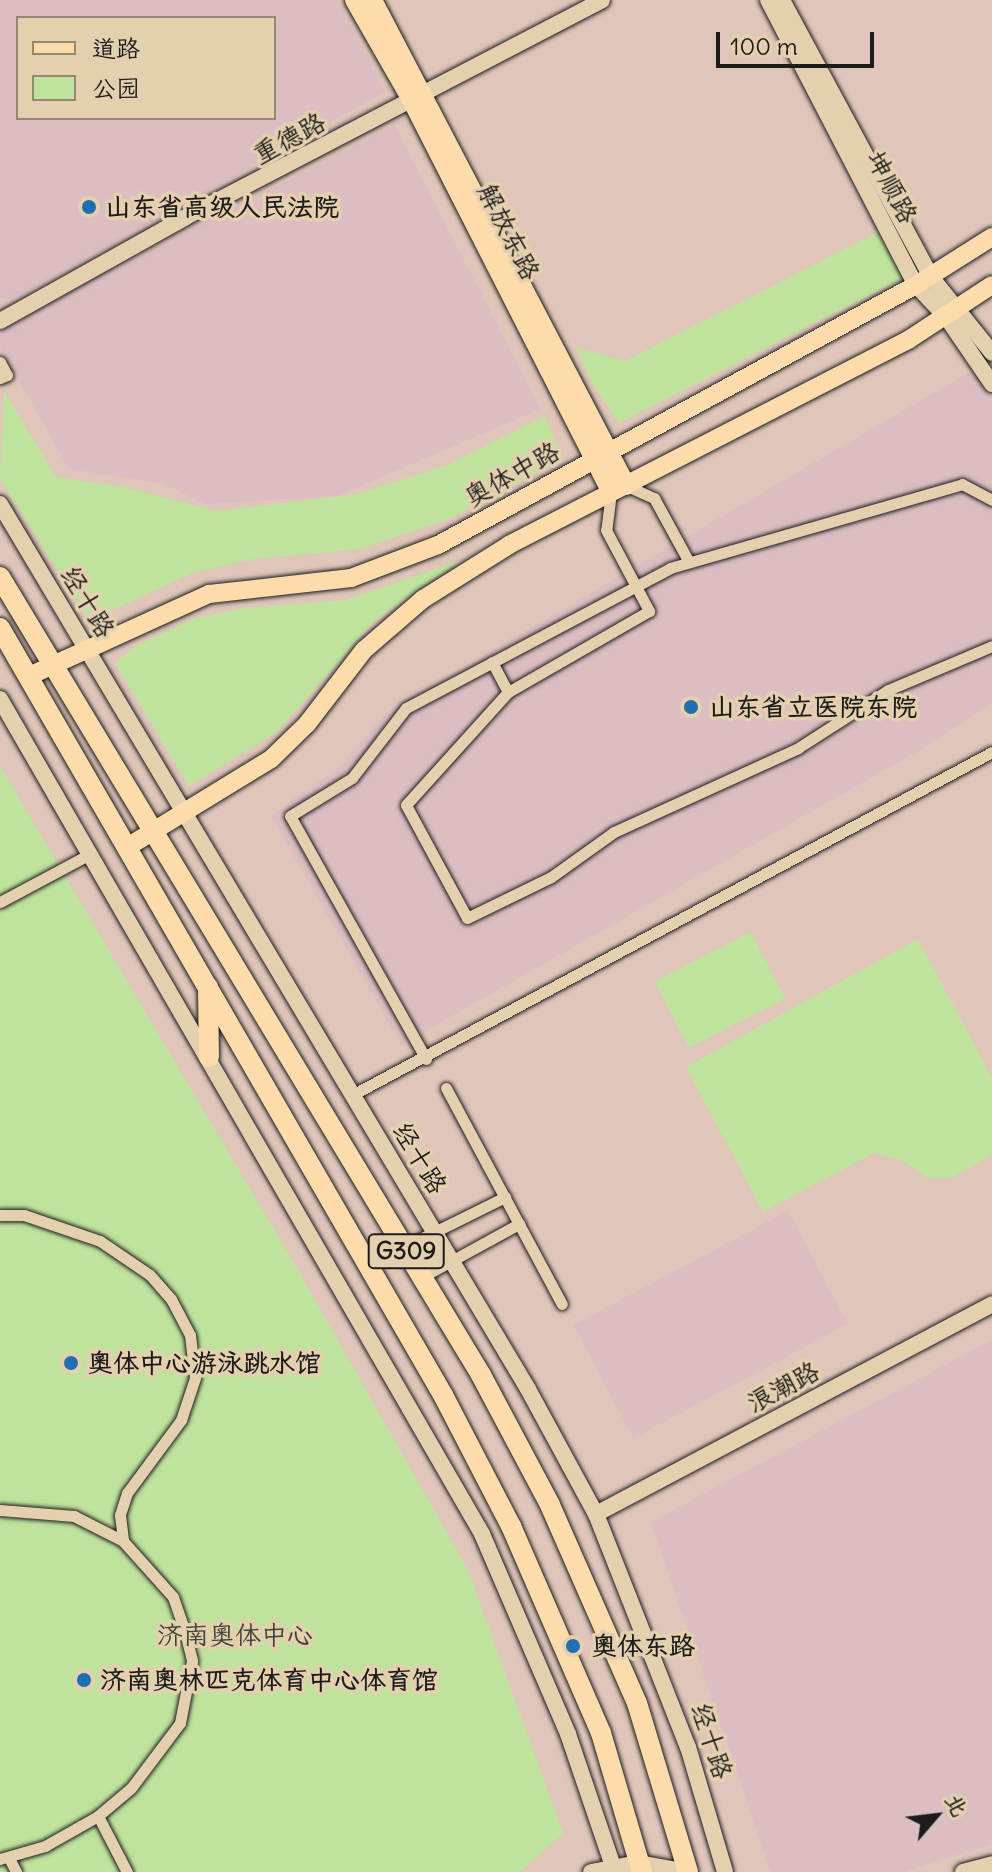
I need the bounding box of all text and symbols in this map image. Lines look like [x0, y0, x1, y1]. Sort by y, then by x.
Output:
legend [16, 16, 276, 120]
scale bar [720, 16, 878, 66]
text: 100 m [730, 31, 798, 61]
text: 道路 [92, 33, 140, 63]
text: 公园 [92, 73, 140, 103]
street label: 重德路 [247, 106, 331, 170]
street label: 坤顺路 [860, 145, 924, 229]
street label: 解放东路 [471, 179, 547, 285]
place label: 山东省高级人民法院 [105, 191, 339, 223]
marker: 山东省高级人民法院 [80, 198, 98, 216]
street label: 奥体中路 [459, 435, 565, 513]
street label: 经十路 [55, 561, 121, 643]
place label: 山东省立医院东院 [709, 691, 917, 723]
marker: 山东省立医院东院 [680, 696, 702, 718]
street label: 经十路 [387, 1117, 453, 1199]
road number: G309 [366, 1231, 446, 1271]
place label: 奥体中心游泳跳水馆 [87, 1347, 321, 1379]
marker: 奥体中心游泳跳水馆 [62, 1354, 80, 1372]
street label: 浪潮路 [741, 1355, 825, 1419]
park label: 济南奥体中心 [157, 1619, 313, 1651]
place label: 奥体东路 [591, 1630, 695, 1662]
marker: 奥体东路 [562, 1635, 584, 1657]
place label: 济南奥林匹克体育中心体育馆 [100, 1664, 438, 1696]
marker: 济南奥林匹克体育中心体育馆 [75, 1671, 93, 1689]
street label: 经十路 [685, 1699, 739, 1783]
north arrow [896, 1776, 976, 1856]
text: 北 [940, 1788, 975, 1821]

